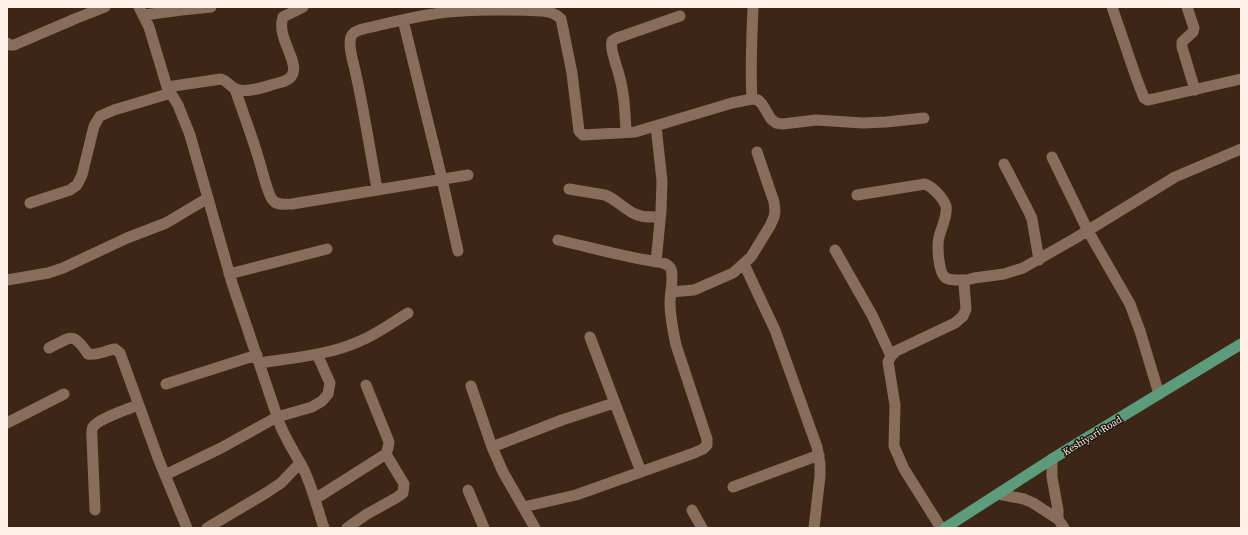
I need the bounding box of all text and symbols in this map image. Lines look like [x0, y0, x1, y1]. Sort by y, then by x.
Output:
street label: Keshiyari Road [1060, 412, 1125, 458]

